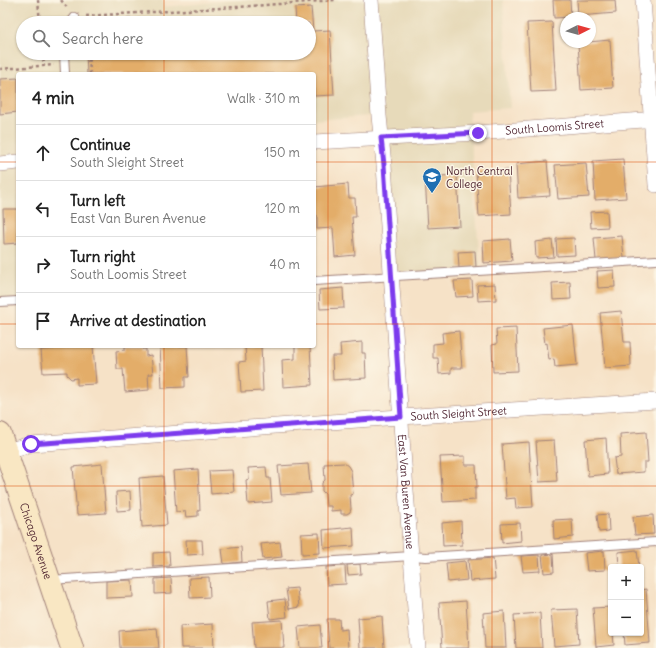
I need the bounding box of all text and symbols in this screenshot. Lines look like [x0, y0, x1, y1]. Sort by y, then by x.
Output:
north arrow [560, 12, 596, 48]
search box [16, 16, 316, 60]
icon: search [30, 27, 52, 49]
text: Search here [62, 29, 143, 48]
text: 4 min [32, 87, 74, 109]
text: Walk · 310 m [227, 90, 300, 107]
street label: South Loomis Street [505, 116, 605, 138]
route end [469, 124, 487, 142]
text: Continue [70, 135, 131, 154]
icon: ahead [32, 142, 54, 164]
text: 150 m [264, 144, 300, 161]
text: South Sleight Street [70, 154, 184, 171]
place label: North Central College [446, 164, 513, 191]
school or university icon: North Central College [421, 166, 443, 194]
text: Turn left [70, 191, 125, 210]
icon: left [32, 198, 54, 220]
text: 120 m [265, 200, 300, 217]
text: East Van Buren Avenue [70, 210, 206, 227]
text: Turn right [70, 247, 135, 266]
icon: right [32, 254, 54, 276]
text: 40 m [269, 256, 300, 273]
text: South Loomis Street [70, 266, 187, 283]
icon: arrive [32, 310, 54, 332]
text: Arrive at destination [70, 311, 206, 330]
street label: South Sleight Street [410, 403, 508, 423]
street label: East Van Buren Avenue [395, 434, 417, 550]
route start [22, 435, 40, 453]
street label: Chicago Avenue [17, 501, 55, 581]
map controls [608, 564, 644, 636]
button: + [608, 564, 644, 600]
button: − [608, 600, 644, 636]

